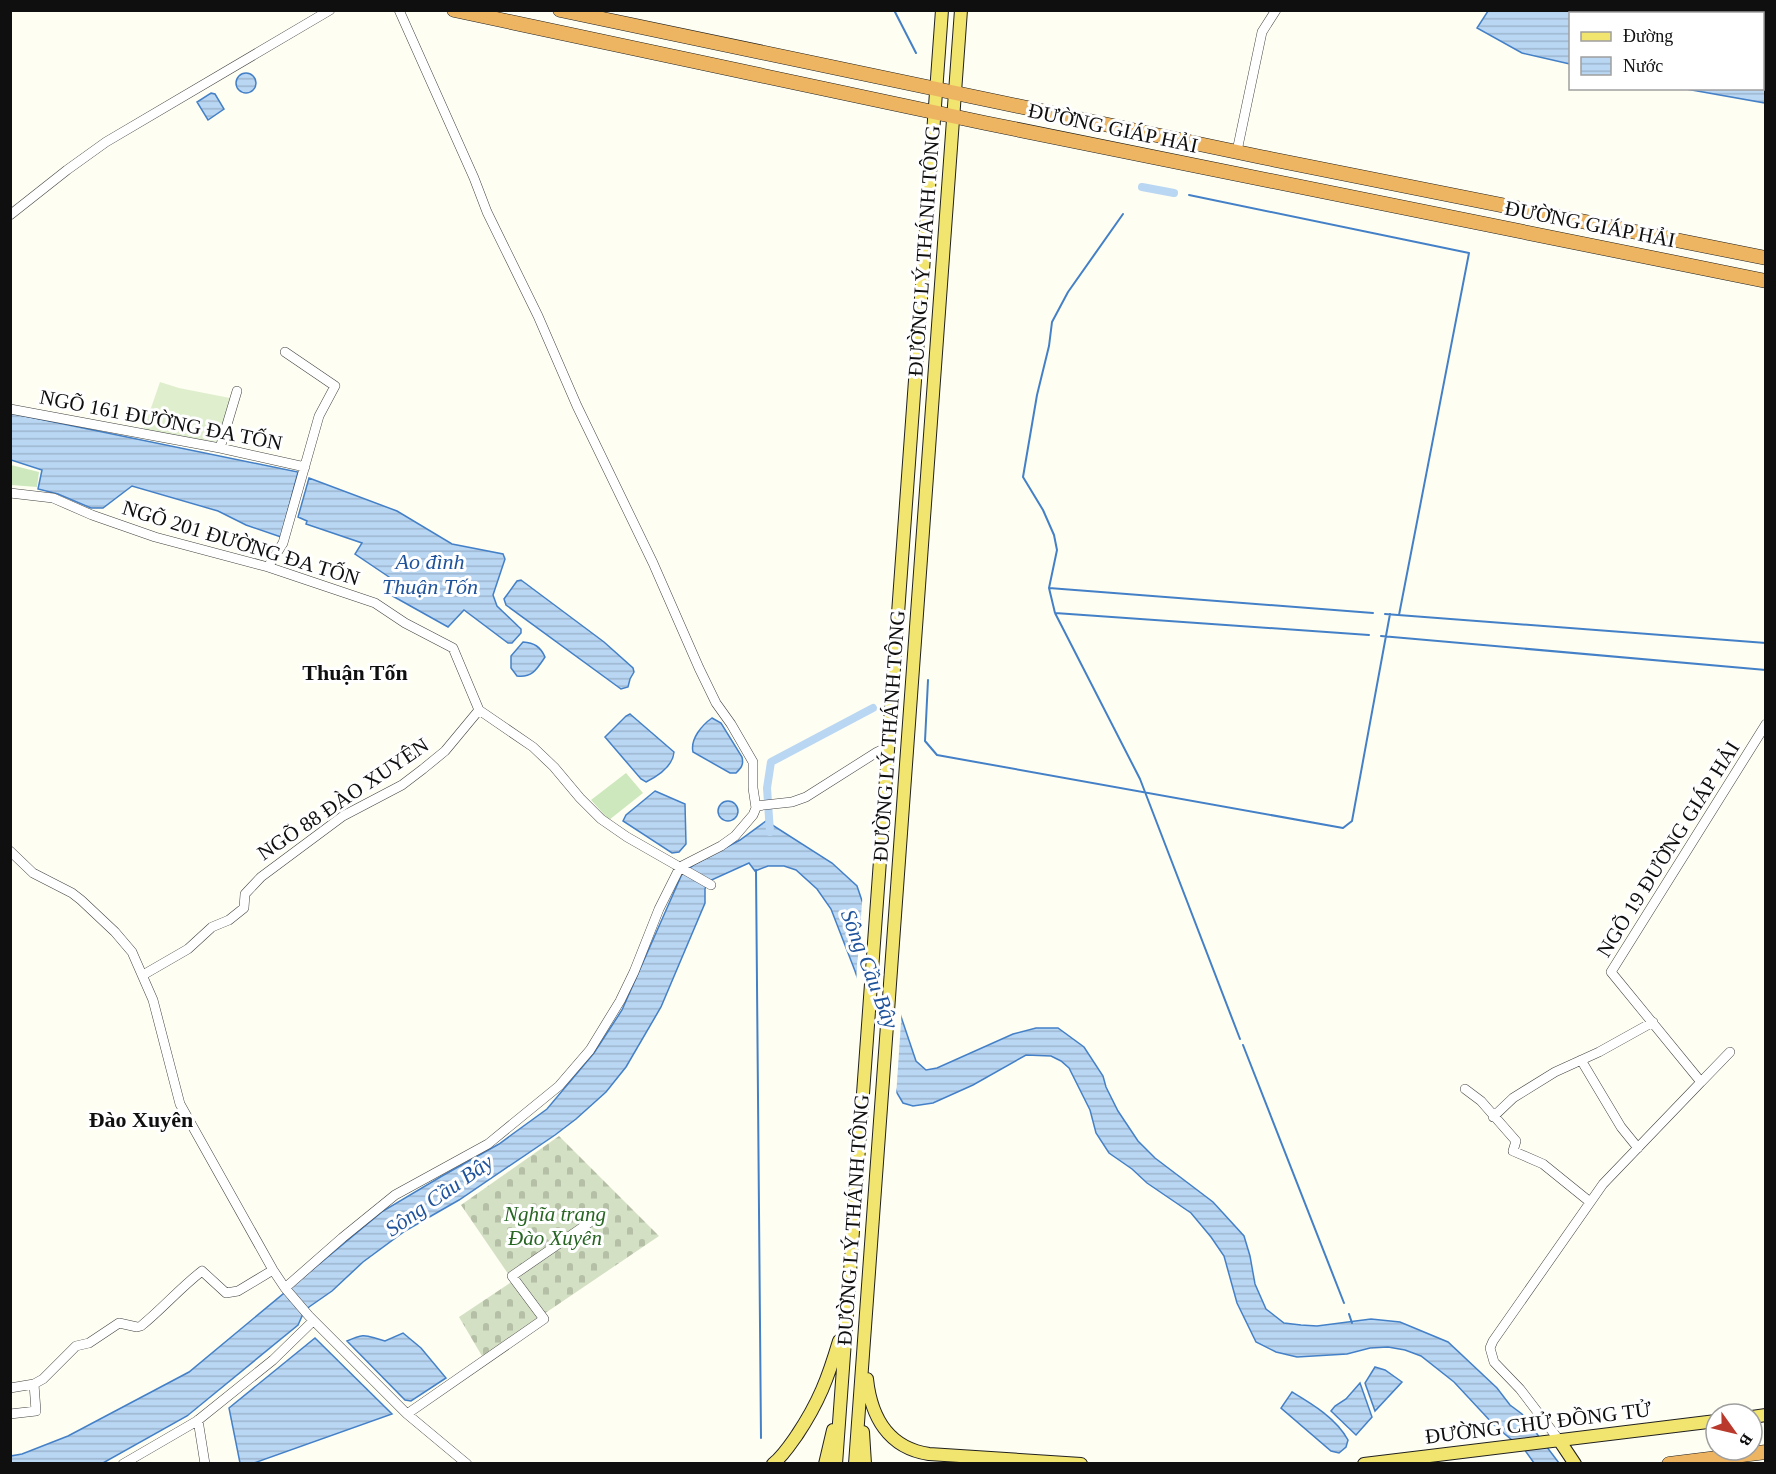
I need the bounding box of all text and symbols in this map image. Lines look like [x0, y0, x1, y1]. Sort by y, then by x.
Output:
legend [1569, 12, 1764, 90]
text: Đường [1623, 26, 1673, 46]
text: Nước [1623, 56, 1663, 76]
street label: ĐƯỜNG GIÁP HẢI [1026, 98, 1200, 158]
street label: ĐƯỜNG LÝ THÁNH TÔNG [903, 125, 945, 377]
street label: ĐƯỜNG GIÁP HẢI [1503, 196, 1677, 252]
street label: NGÕ 161 ĐƯỜNG ĐA TỐN [38, 385, 284, 455]
street label: NGÕ 201 ĐƯỜNG ĐA TỐN [119, 495, 363, 591]
water label: Ao đình Thuận Tốn [382, 549, 478, 599]
street label: ĐƯỜNG LÝ THÁNH TÔNG [868, 610, 910, 862]
district label: Thuận Tốn [302, 660, 408, 685]
street label: NGÕ 88 ĐÀO XUYÊN [253, 733, 433, 865]
street label: NGÕ 19 ĐƯỜNG GIÁP HẢI [1592, 737, 1744, 961]
water label: Sông Cầu Bây [836, 906, 904, 1032]
street label: ĐƯỜNG LÝ THÁNH TÔNG [832, 1094, 874, 1346]
district label: Đào Xuyên [89, 1107, 193, 1132]
water label: Sông Cầu Bây [380, 1149, 498, 1241]
park label: Nghĩa trang Đào Xuyên [503, 1202, 606, 1250]
street label: ĐƯỜNG CHỬ ĐỒNG TỬ [1424, 1397, 1653, 1449]
north arrow [1704, 1402, 1764, 1462]
text: B [1736, 1431, 1756, 1450]

